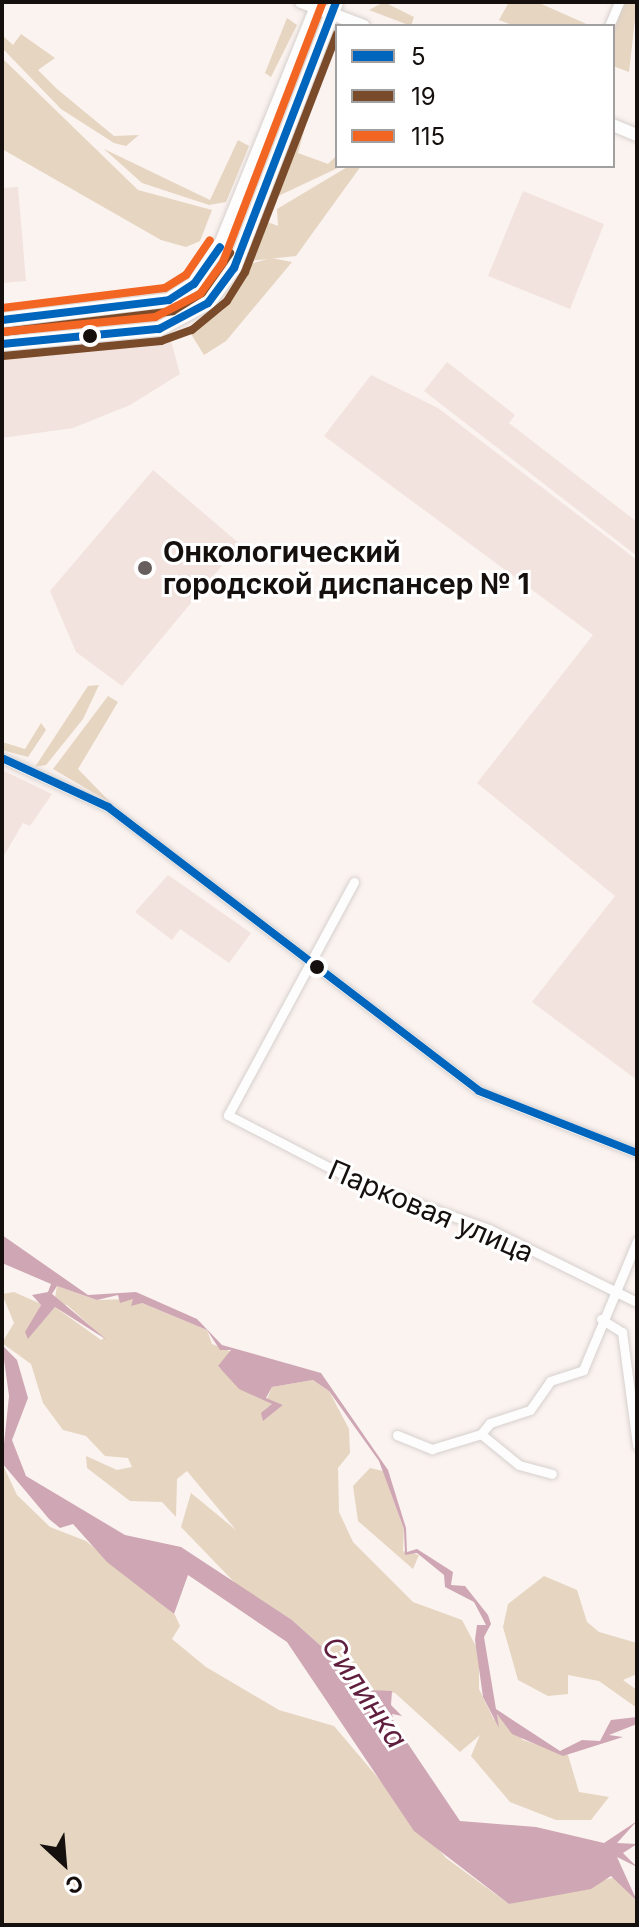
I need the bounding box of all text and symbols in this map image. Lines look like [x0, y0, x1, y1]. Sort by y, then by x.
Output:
legend [335, 24, 615, 168]
text: 5 [411, 42, 426, 71]
text: 19 [411, 82, 436, 111]
text: 115 [411, 122, 445, 151]
unlabelled marker [82, 328, 98, 344]
place label: Онкологический городской диспансер № 1 [163, 535, 530, 601]
marker: Онкологический городской диспансер № 1 [134, 557, 156, 579]
unlabelled marker [309, 959, 325, 975]
street label: Парковая улица [323, 1153, 539, 1269]
water label: Силинка [315, 1629, 415, 1755]
north arrow [24, 1823, 104, 1903]
text: С [62, 1869, 88, 1900]

